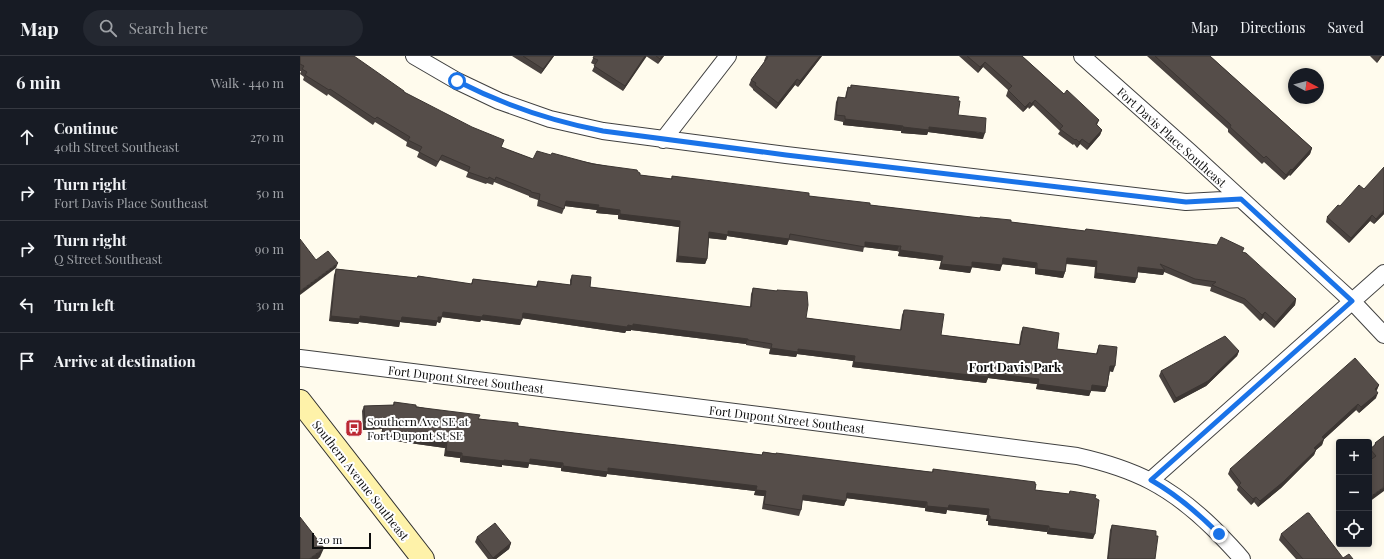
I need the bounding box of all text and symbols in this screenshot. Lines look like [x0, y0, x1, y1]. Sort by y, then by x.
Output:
search box [83, 10, 363, 46]
text: Map [20, 15, 59, 41]
icon: search [97, 17, 119, 39]
text: Search here [129, 18, 208, 38]
text: Map [1191, 18, 1218, 37]
text: Directions [1240, 18, 1306, 37]
text: Saved [1328, 18, 1364, 37]
north arrow [1288, 68, 1324, 104]
text: 6 min [16, 71, 61, 93]
route start [448, 72, 466, 90]
text: Walk · 440 m [211, 74, 284, 91]
street label: Fort Davis Place Southeast [1114, 84, 1231, 191]
text: Continue [54, 118, 118, 138]
icon: ahead [16, 126, 38, 148]
text: 270 m [250, 128, 284, 145]
text: 40th Street Southeast [54, 138, 179, 155]
text: Turn right [54, 174, 127, 194]
icon: right [16, 182, 38, 204]
text: 50 m [256, 184, 284, 201]
text: Fort Davis Place Southeast [54, 194, 208, 211]
text: Turn right [54, 230, 127, 250]
icon: right [16, 238, 38, 260]
text: 90 m [255, 240, 284, 257]
text: Q Street Southeast [54, 250, 162, 267]
icon: left [16, 294, 38, 316]
text: Turn left [54, 295, 115, 315]
text: 30 m [256, 296, 284, 313]
icon: arrive [16, 350, 38, 372]
text: Arrive at destination [54, 351, 196, 371]
district label: Fort Davis Park [969, 358, 1062, 375]
street label: Fort Dupont Street Southeast [387, 361, 546, 397]
street label: Fort Dupont Street Southeast [708, 401, 867, 437]
place label: Southern Ave SE at Fort Dupont St SE [367, 413, 470, 443]
street label: Southern Avenue Southeast [309, 417, 413, 544]
bus stop icon: Southern Ave SE at Fort Dupont St SE [344, 418, 364, 438]
map controls [1336, 439, 1372, 547]
button: + [1336, 439, 1372, 475]
button: − [1336, 475, 1372, 511]
button: locate [1336, 511, 1372, 547]
route end [1210, 525, 1228, 543]
scale bar [312, 531, 371, 550]
text: 20 m [318, 532, 342, 547]

